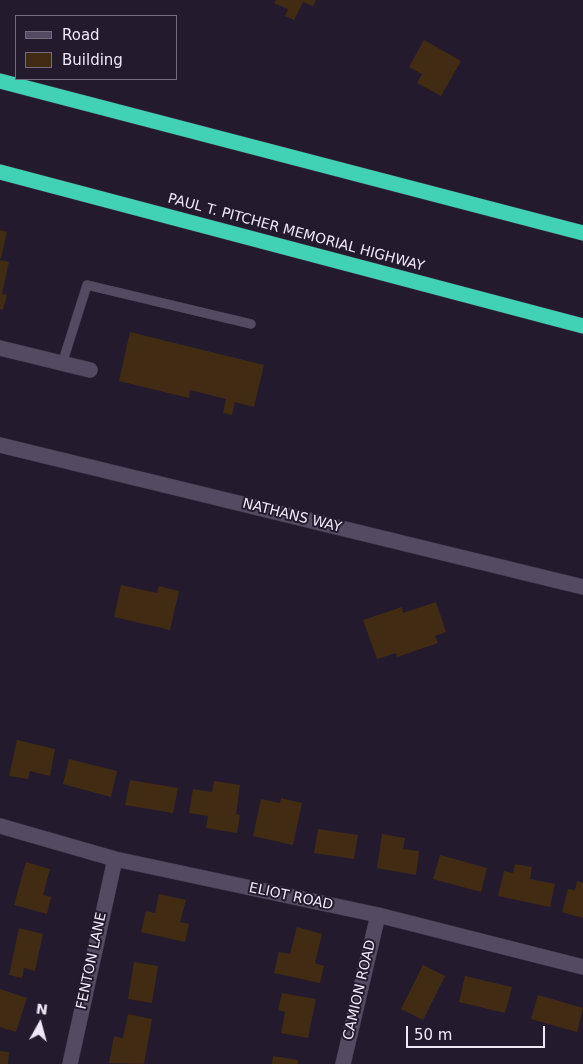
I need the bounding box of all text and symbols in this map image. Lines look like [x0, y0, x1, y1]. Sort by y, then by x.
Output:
legend [15, 15, 178, 80]
text: Road [62, 26, 100, 44]
text: Building [62, 51, 123, 69]
street label: PAUL T. PITCHER MEMORIAL HIGHWAY [166, 191, 426, 275]
street label: NATHANS WAY [241, 496, 343, 536]
street label: ELIOT ROAD [247, 880, 335, 914]
street label: FENTON LANE [74, 911, 110, 1011]
street label: CAMION ROAD [340, 938, 380, 1042]
north arrow [15, 999, 65, 1049]
text: N [35, 1000, 49, 1018]
scale bar [408, 1016, 547, 1048]
text: 50 m [414, 1026, 452, 1044]

